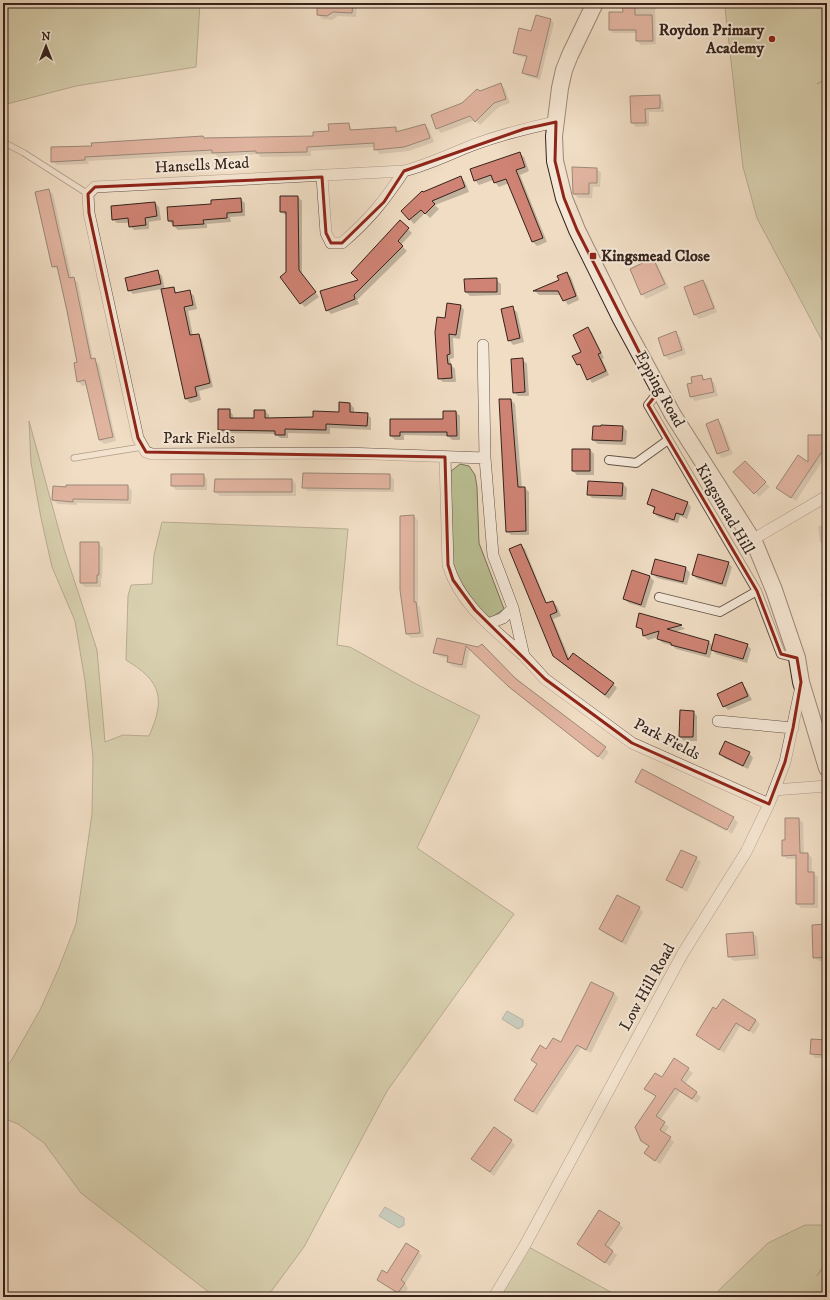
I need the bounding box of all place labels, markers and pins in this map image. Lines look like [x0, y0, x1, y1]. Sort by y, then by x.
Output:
place label: Roydon Primary Academy [659, 20, 764, 58]
marker: Roydon Primary Academy [767, 34, 777, 44]
place label: Kingsmead Close [601, 246, 710, 266]
marker: Kingsmead Close [588, 251, 598, 261]

